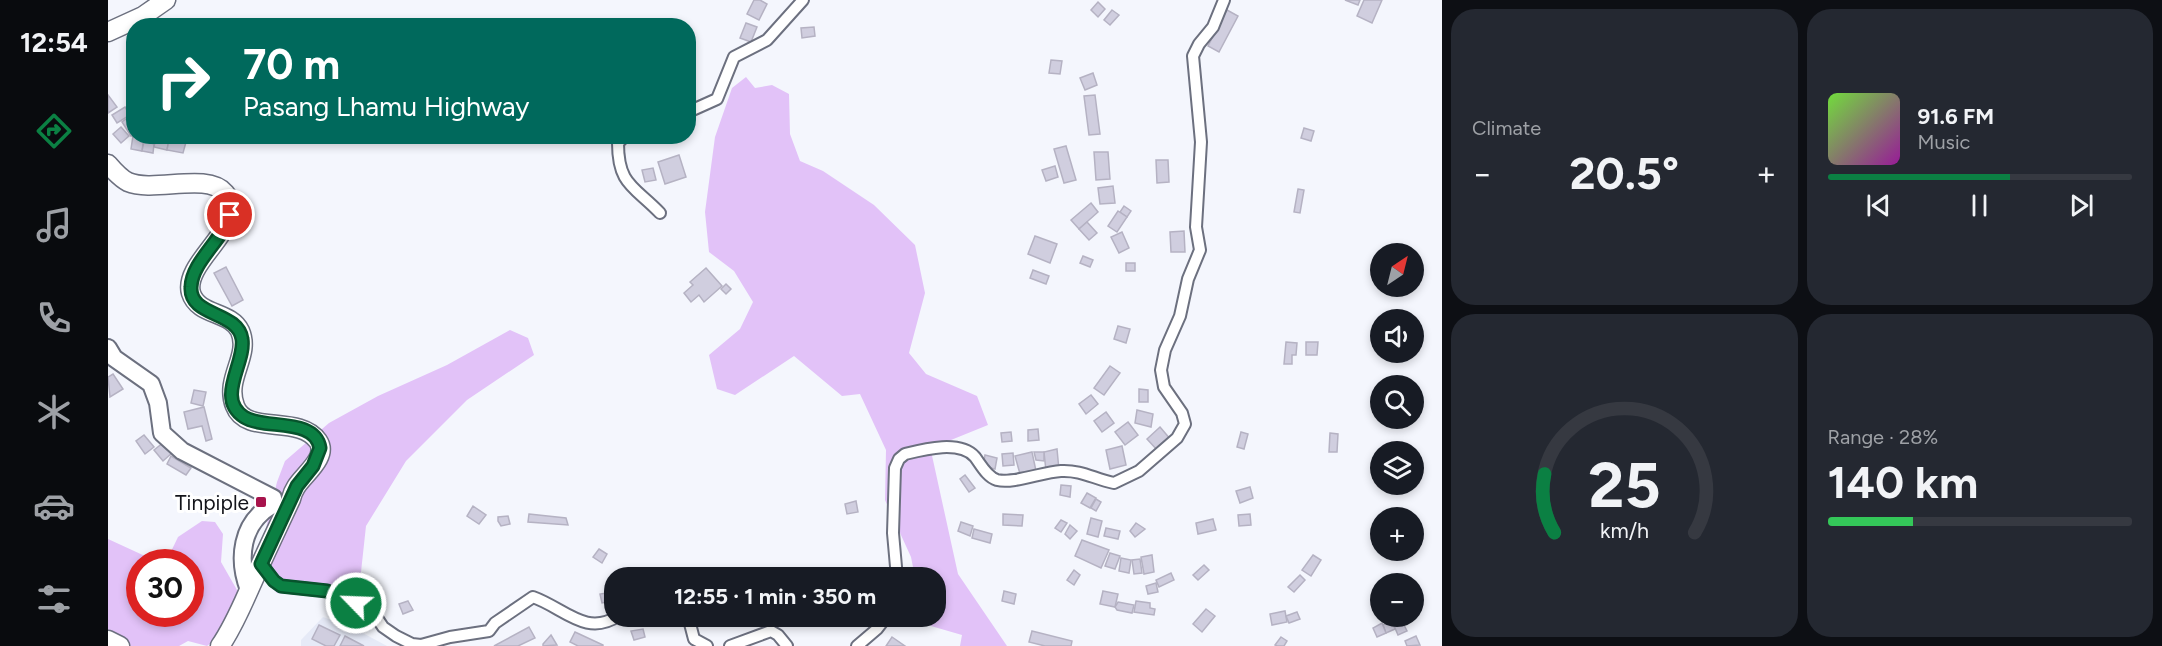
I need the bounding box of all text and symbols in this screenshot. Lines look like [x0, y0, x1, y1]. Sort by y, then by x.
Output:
text: 12:54 [20, 26, 88, 59]
text: 70 m [243, 39, 340, 90]
icon: right [144, 42, 222, 120]
text: Pasang Lhamu Highway [243, 90, 530, 123]
text: 91.6 FM [1918, 103, 1994, 130]
icon: directions [33, 110, 75, 152]
text: Climate [1472, 116, 1541, 140]
text: Music [1918, 130, 1970, 154]
text: 20.5° [1569, 146, 1679, 200]
text: − [1472, 154, 1493, 193]
text: + [1756, 154, 1777, 193]
pin [204, 189, 255, 240]
icon: previous [1862, 189, 1895, 222]
icon: pause [1963, 189, 1996, 222]
icon: next [2065, 189, 2098, 222]
icon: arrive [213, 198, 246, 231]
icon: music [33, 204, 75, 246]
north arrow [1370, 243, 1424, 297]
map controls [1370, 243, 1424, 627]
icon: phone [33, 297, 75, 339]
button: sound [1370, 309, 1424, 363]
button: search [1370, 375, 1424, 429]
icon: climate [33, 391, 75, 433]
text: Range · 28% [1828, 425, 1938, 449]
button: layers [1370, 441, 1424, 495]
text: 25 [1588, 448, 1660, 523]
text: 140 km [1828, 455, 1978, 509]
icon: car [33, 485, 75, 527]
place label: Tinpiple [175, 490, 249, 515]
marker: Tinpiple [254, 495, 268, 509]
button: + [1370, 507, 1424, 561]
text: km/h [1600, 518, 1649, 543]
speed limit sign: 30 [126, 549, 204, 627]
position arrow [324, 571, 388, 635]
button: − [1370, 573, 1424, 627]
icon: filters [33, 578, 75, 620]
text: 12:55 · 1 min · 350 m [674, 583, 876, 610]

